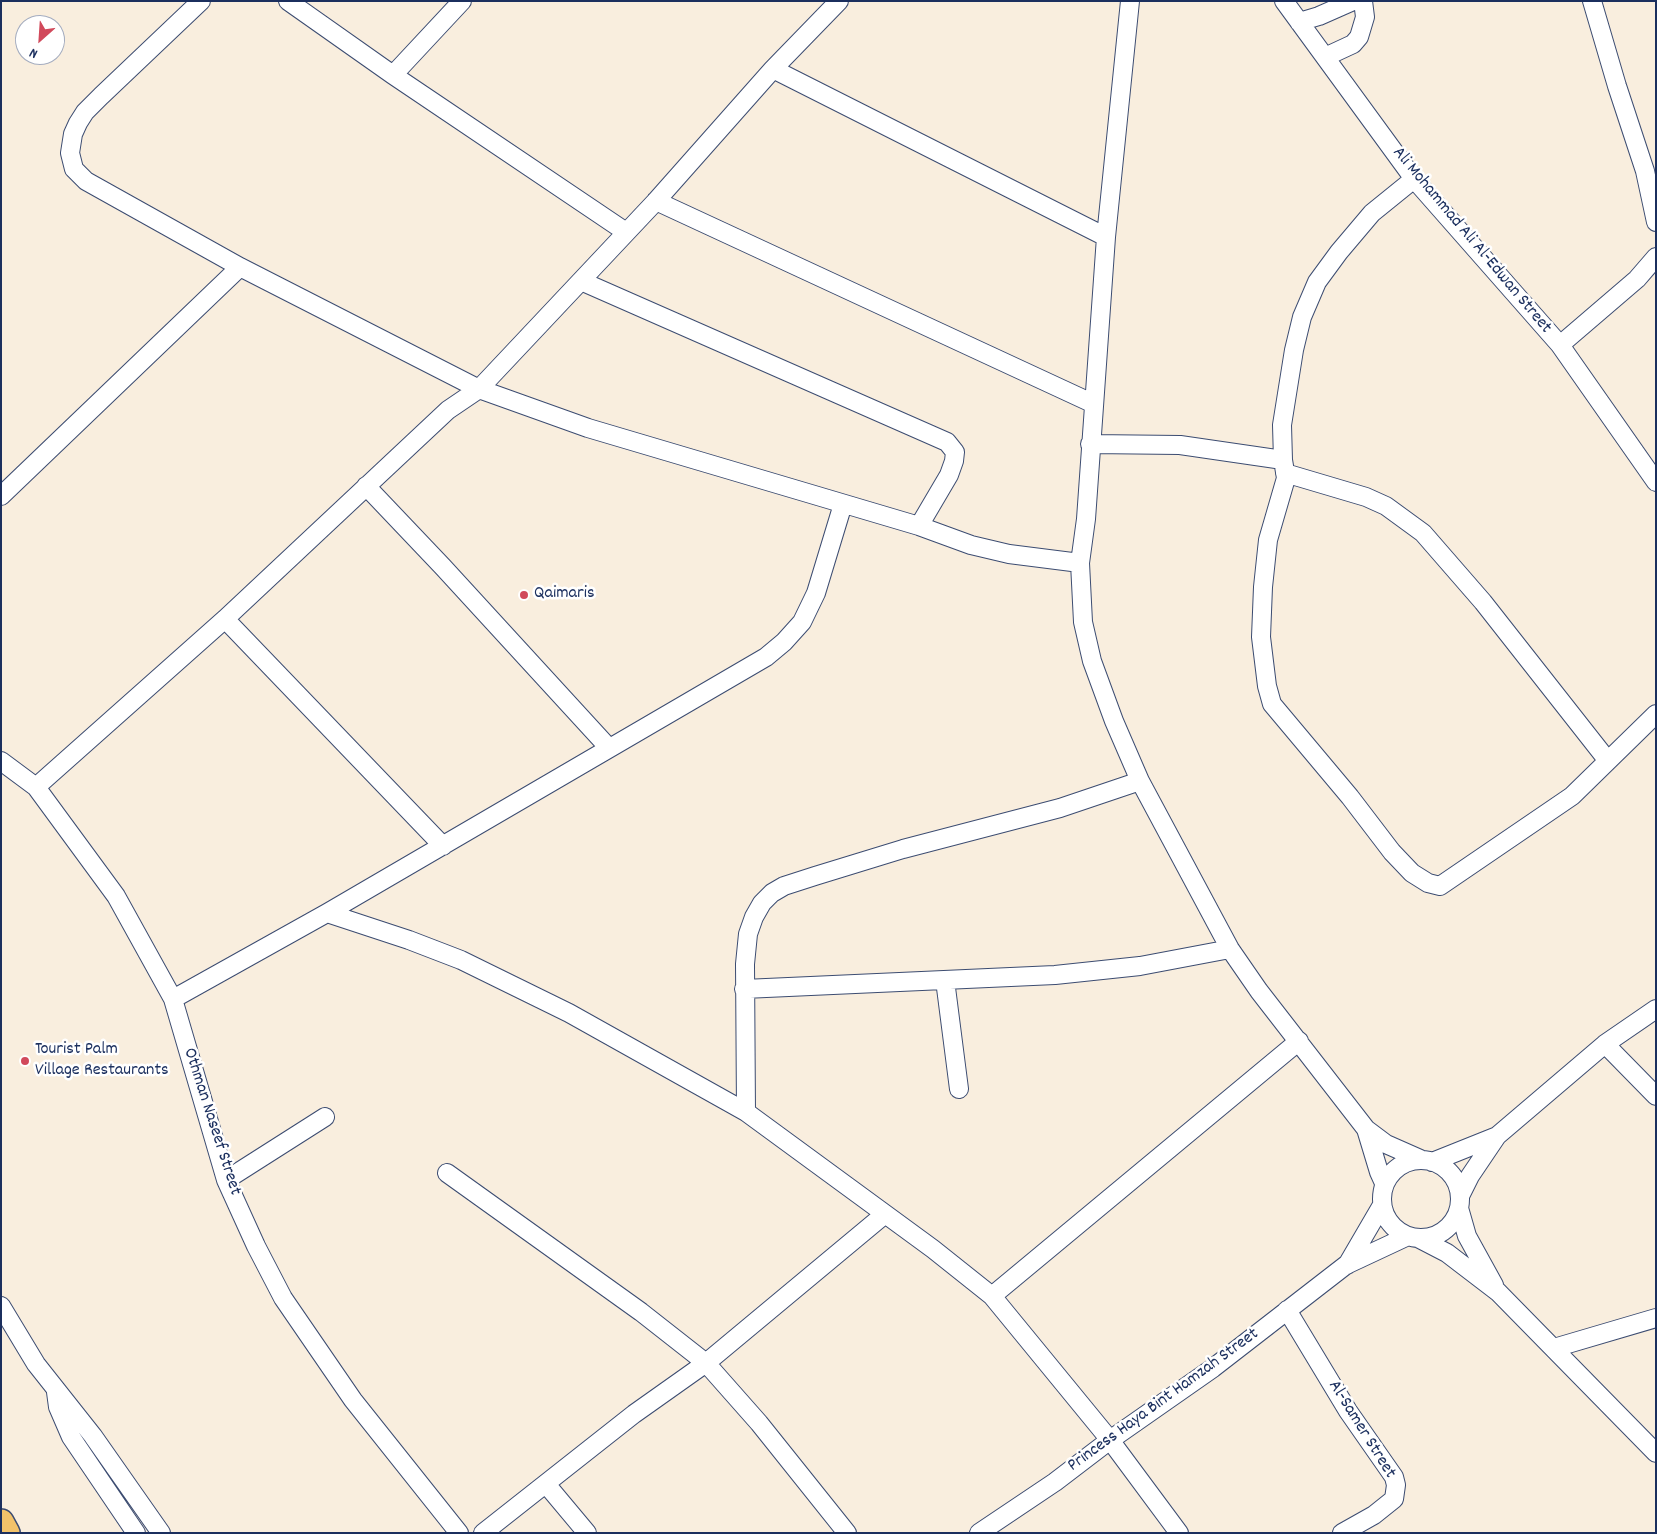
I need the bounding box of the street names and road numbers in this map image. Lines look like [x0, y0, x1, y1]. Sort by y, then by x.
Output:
street label: Ali Mohammad Ali Al-Edwan Street [1387, 143, 1555, 339]
street label: Othman Naseef Street [177, 1046, 245, 1198]
street label: Princess Haya Bint Hamzah Street [1064, 1324, 1264, 1478]
street label: Al-Samer Street [1322, 1377, 1400, 1483]

